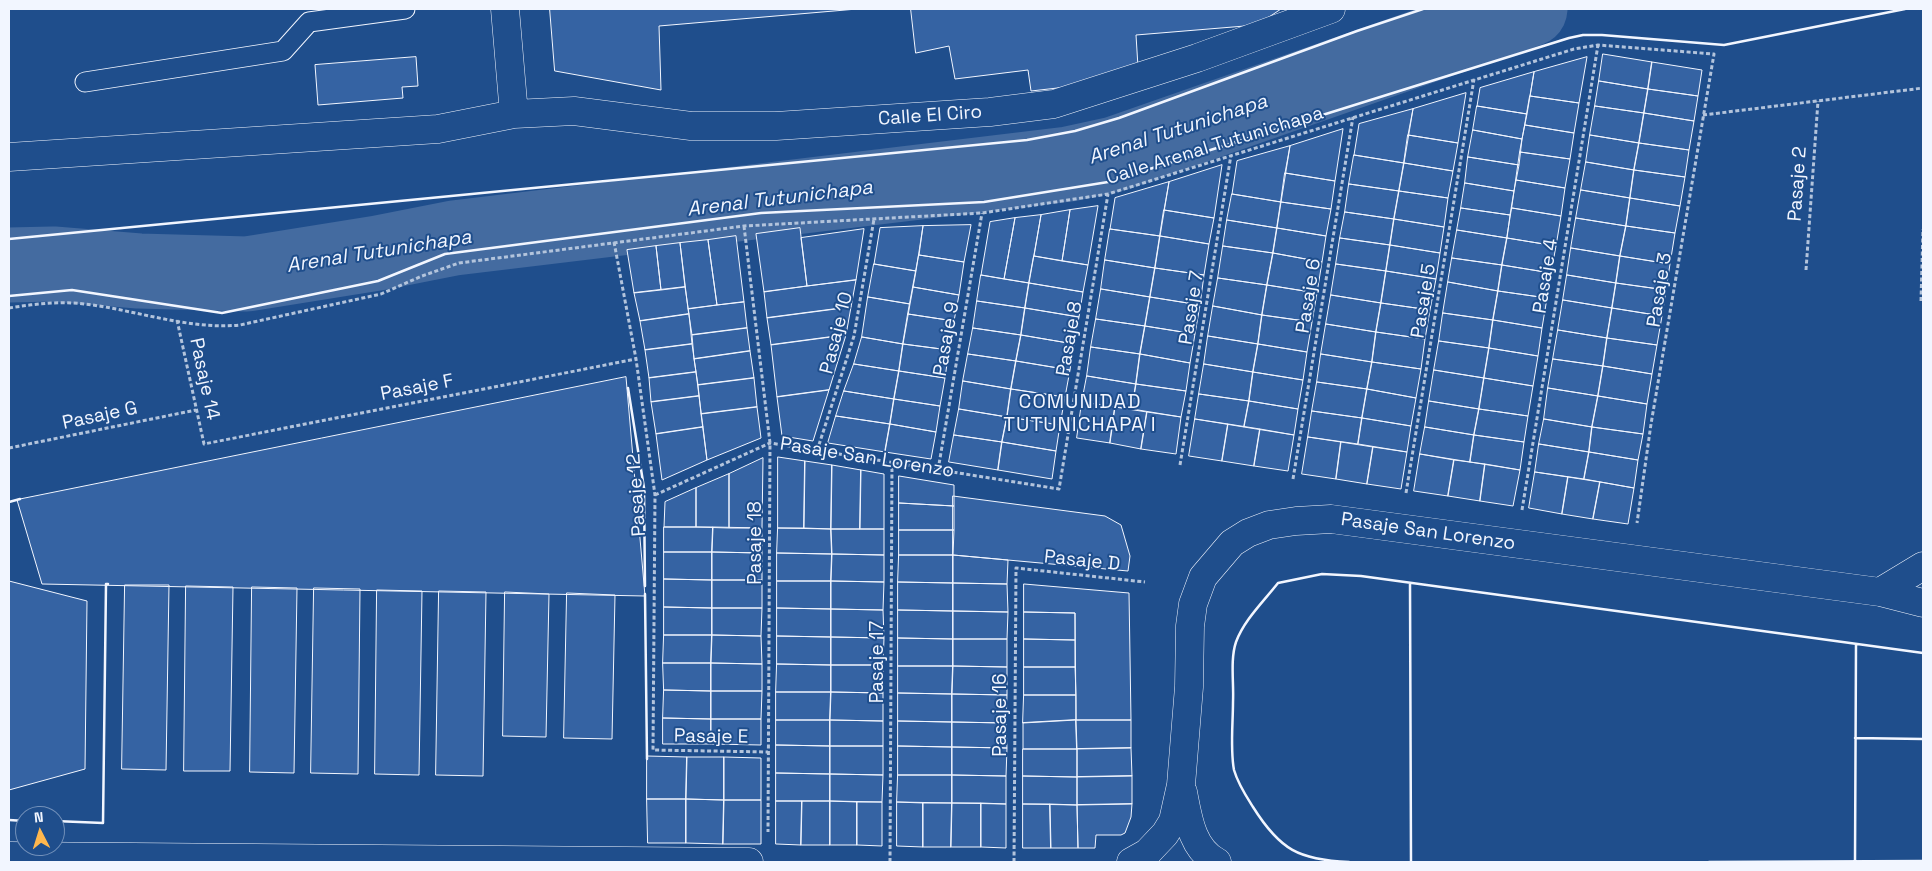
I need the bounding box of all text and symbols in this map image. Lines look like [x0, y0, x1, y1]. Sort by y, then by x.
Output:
water label: Arenal Tutunichapa [1086, 90, 1270, 170]
street label: Calle El Ciro [877, 101, 983, 131]
street label: Calle Arenal Tutunichapa [1104, 102, 1326, 190]
street label: Pasaje 2 [1784, 146, 1812, 222]
water label: Arenal Tutunichapa [686, 176, 874, 222]
water label: Arenal Tutunichapa [285, 226, 473, 278]
street label: Pasaje 4 [1529, 237, 1563, 315]
street label: Pasaje 3 [1643, 251, 1677, 329]
street label: Pasaje 6 [1292, 257, 1326, 335]
street label: Pasaje 5 [1407, 262, 1441, 340]
street label: Pasaje 7 [1175, 269, 1209, 347]
street label: Pasaje 10 [816, 290, 858, 376]
street label: Pasaje 9 [929, 300, 965, 378]
street label: Pasaje 8 [1052, 300, 1088, 378]
street label: Pasaje 14 [184, 336, 224, 422]
street label: Pasaje F [379, 370, 455, 406]
district label: COMUNIDAD TUTUNICHAPA I [1002, 391, 1158, 438]
street label: Pasaje G [60, 397, 140, 435]
street label: Pasaje San Lorenzo [778, 433, 956, 483]
street label: Pasaje 12 [623, 453, 651, 537]
street label: Pasaje 18 [745, 501, 767, 585]
street label: Pasaje San Lorenzo [1339, 508, 1517, 556]
street label: Pasaje D [1043, 546, 1121, 576]
street label: Pasaje 17 [867, 621, 889, 703]
street label: Pasaje 16 [990, 673, 1012, 757]
street label: Pasaje E [674, 725, 748, 749]
north arrow [15, 806, 65, 856]
text: N [33, 808, 44, 826]

